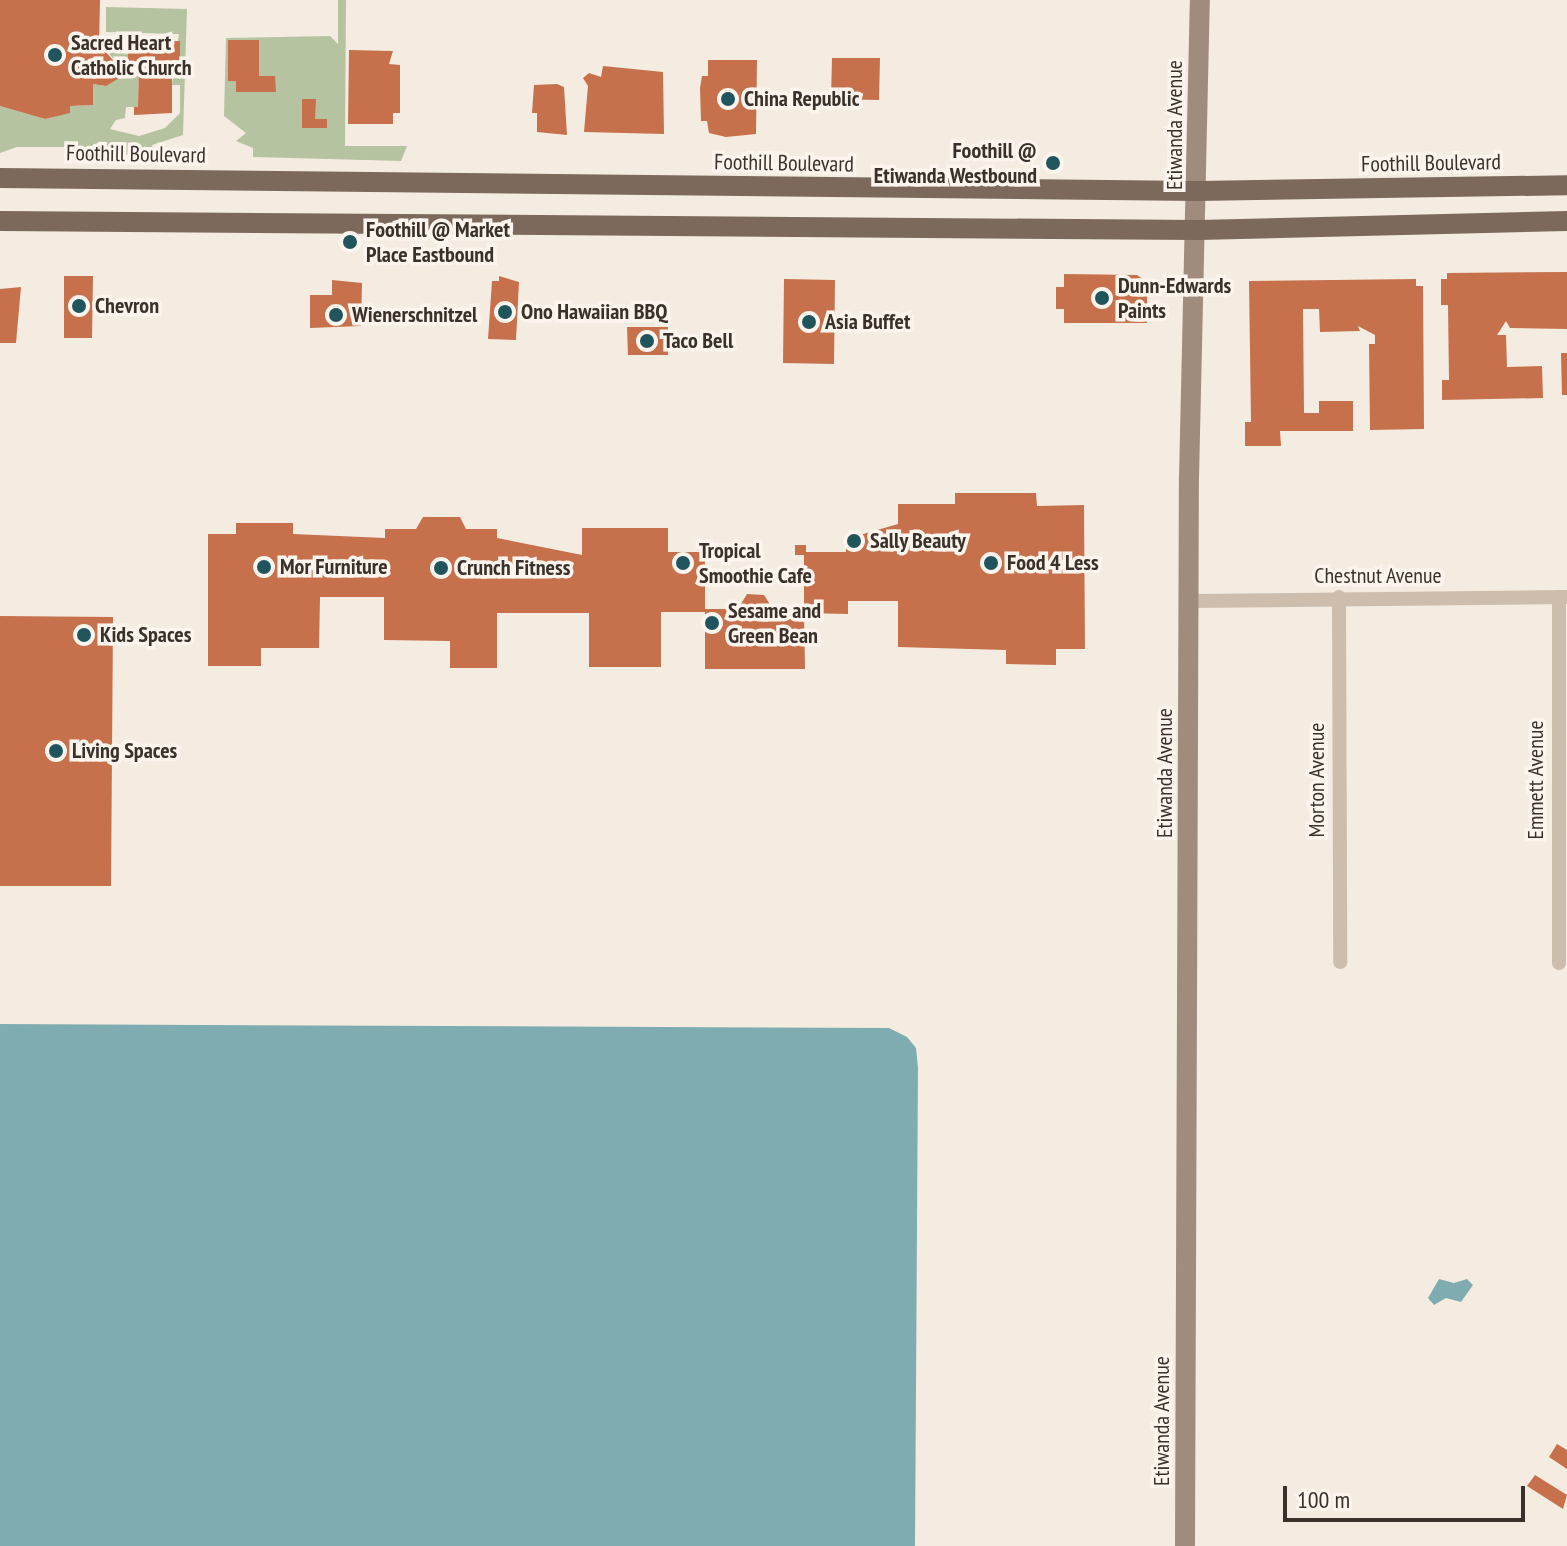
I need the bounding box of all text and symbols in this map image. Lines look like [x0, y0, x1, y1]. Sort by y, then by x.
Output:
place label: Sacred Heart Catholic Church [71, 29, 192, 80]
marker: Sacred Heart Catholic Church [46, 46, 64, 64]
street label: Etiwanda Avenue [1162, 60, 1188, 190]
place label: China Republic [744, 86, 859, 112]
marker: China Republic [719, 90, 737, 108]
place label: Foothill @ Etiwanda Westbound [873, 137, 1037, 188]
street label: Foothill Boulevard [66, 140, 206, 168]
street label: Foothill Boulevard [714, 149, 854, 177]
street label: Foothill Boulevard [1361, 149, 1501, 177]
marker: Foothill @ Etiwanda Westbound [1044, 154, 1062, 172]
place label: Foothill @ Market Place Eastbound [366, 216, 510, 268]
marker: Foothill @ Market Place Eastbound [341, 233, 359, 251]
place label: Dunn-Edwards Paints [1118, 272, 1231, 324]
marker: Dunn-Edwards Paints [1093, 289, 1111, 307]
place label: Chevron [95, 293, 159, 319]
marker: Chevron [70, 297, 88, 315]
place label: Ono Hawaiian BBQ [521, 299, 667, 325]
place label: Wienerschnitzel [352, 302, 477, 328]
marker: Ono Hawaiian BBQ [496, 303, 514, 321]
marker: Wienerschnitzel [327, 306, 345, 324]
place label: Asia Buffet [825, 309, 910, 335]
marker: Asia Buffet [800, 313, 818, 331]
place label: Taco Bell [663, 328, 733, 354]
marker: Taco Bell [638, 332, 656, 350]
place label: Sally Beauty [870, 528, 967, 554]
marker: Sally Beauty [845, 532, 863, 550]
place label: Tropical Smoothie Cafe [699, 537, 812, 588]
place label: Food 4 Less [1007, 550, 1099, 576]
place label: Mor Furniture [280, 554, 388, 580]
marker: Tropical Smoothie Cafe [674, 554, 692, 572]
marker: Food 4 Less [982, 554, 1000, 572]
place label: Crunch Fitness [457, 555, 570, 581]
marker: Mor Furniture [255, 558, 273, 576]
marker: Crunch Fitness [432, 559, 450, 577]
street label: Chestnut Avenue [1314, 563, 1442, 589]
place label: Sesame and Green Bean [728, 597, 821, 648]
marker: Sesame and Green Bean [703, 614, 721, 632]
place label: Kids Spaces [100, 622, 191, 648]
marker: Kids Spaces [75, 626, 93, 644]
street label: Etiwanda Avenue [1152, 708, 1178, 838]
street label: Emmett Avenue [1523, 720, 1549, 840]
street label: Morton Avenue [1304, 722, 1330, 838]
place label: Living Spaces [72, 738, 177, 764]
marker: Living Spaces [47, 742, 65, 760]
street label: Etiwanda Avenue [1149, 1356, 1175, 1486]
scale bar [1287, 1470, 1529, 1520]
text: 100 m [1297, 1484, 1350, 1515]

